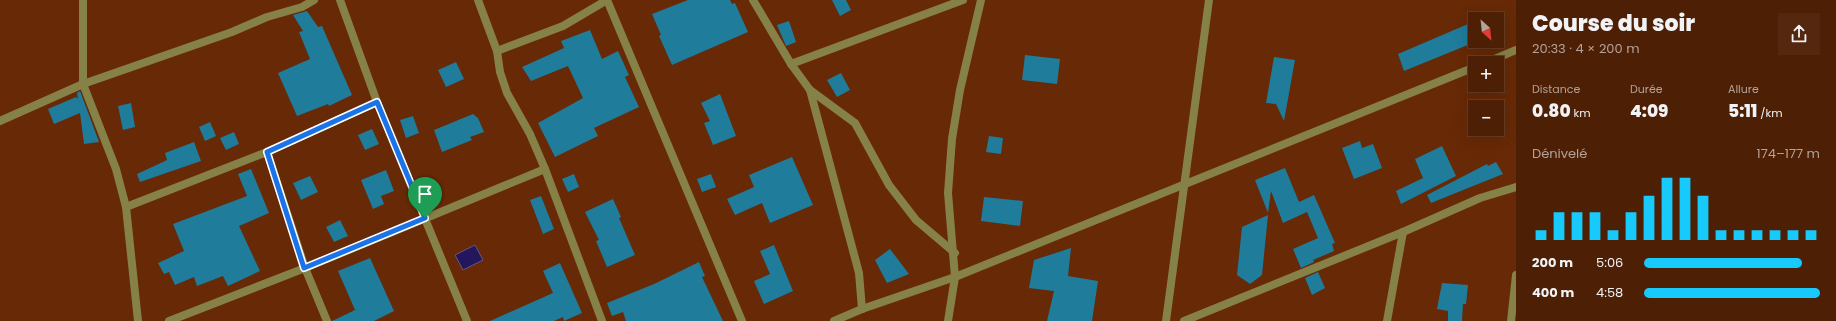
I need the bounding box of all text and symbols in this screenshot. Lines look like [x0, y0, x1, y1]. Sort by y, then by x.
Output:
text: Course du soir [1532, 8, 1695, 39]
north arrow [1468, 12, 1504, 48]
map controls [1468, 12, 1504, 136]
button: share [1778, 13, 1820, 55]
text: 20:33 · 4 × 200 m [1532, 39, 1640, 58]
button: + [1468, 56, 1504, 92]
text: Distance [1532, 81, 1580, 97]
text: Durée [1630, 81, 1663, 97]
text: Allure [1728, 81, 1759, 97]
text: 0.80 [1532, 99, 1571, 123]
text: 4:09 [1630, 99, 1668, 123]
text: 5:11 [1728, 99, 1757, 123]
button: − [1468, 100, 1504, 136]
text: km [1571, 105, 1591, 121]
text: /km [1757, 105, 1783, 121]
text: Dénivelé [1532, 144, 1587, 163]
text: 174–177 m [1757, 144, 1820, 163]
pin [408, 177, 442, 218]
icon: arrive [414, 183, 436, 205]
text: 200 m [1532, 253, 1573, 272]
text: 5:06 [1596, 253, 1623, 272]
text: 400 m [1532, 283, 1574, 302]
text: 4:58 [1596, 283, 1623, 302]

